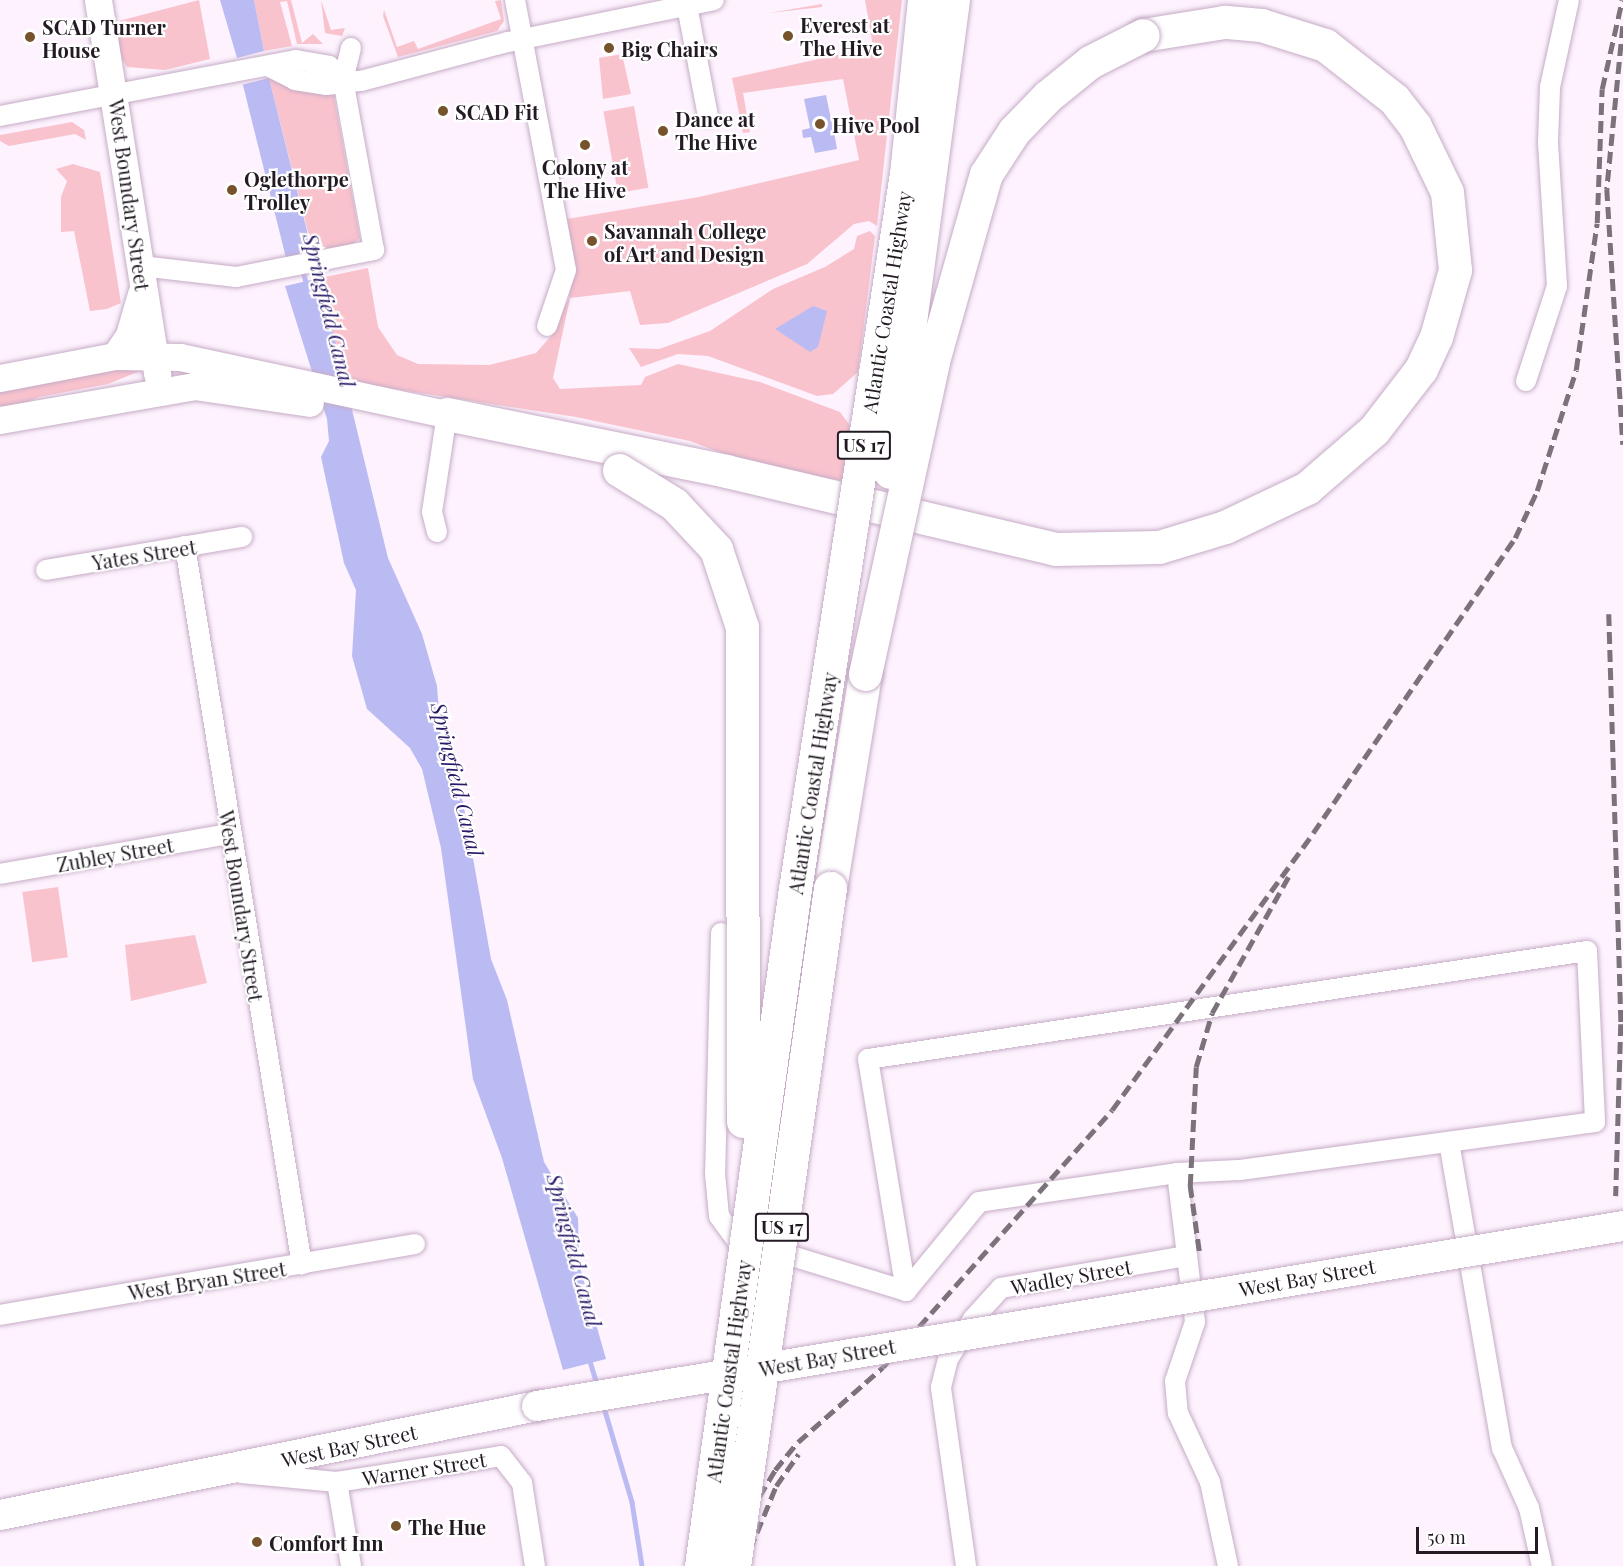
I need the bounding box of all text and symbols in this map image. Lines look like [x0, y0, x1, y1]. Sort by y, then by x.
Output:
place label: Everest at The Hive [800, 13, 890, 60]
place label: SCAD Turner House [42, 14, 166, 61]
marker: Everest at The Hive [781, 29, 795, 43]
marker: SCAD Turner House [23, 30, 37, 44]
place label: Big Chairs [621, 36, 718, 60]
marker: Big Chairs [602, 41, 616, 55]
street label: West Boundary Street [105, 97, 155, 293]
place label: SCAD Fit [455, 99, 539, 123]
marker: SCAD Fit [436, 104, 450, 118]
place label: Dance at The Hive [675, 107, 757, 154]
place label: Hive Pool [832, 112, 920, 136]
marker: Hive Pool [813, 117, 827, 131]
marker: Dance at The Hive [656, 124, 670, 138]
marker: Colony at The Hive [578, 138, 592, 152]
place label: Colony at The Hive [541, 154, 629, 201]
place label: Oglethorpe Trolley [244, 166, 349, 213]
marker: Oglethorpe Trolley [225, 183, 239, 197]
street label: Atlantic Coastal Highway [857, 189, 915, 415]
place label: Savannah College of Art and Design [604, 218, 766, 265]
water label: Springfield Canal [299, 230, 361, 390]
marker: Savannah College of Art and Design [585, 234, 599, 248]
road number: US 17 [836, 430, 892, 460]
street label: Yates Street [90, 534, 198, 574]
street label: Atlantic Coastal Highway [783, 670, 841, 896]
water label: Springfield Canal [427, 699, 489, 859]
street label: West Boundary Street [215, 808, 269, 1004]
street label: Zubley Street [55, 832, 175, 876]
water label: Springfield Canal [542, 1171, 608, 1329]
road number: US 17 [754, 1212, 810, 1242]
street label: West Bay Street [1237, 1253, 1377, 1301]
street label: Wadley Street [1008, 1254, 1134, 1298]
street label: West Bryan Street [126, 1256, 288, 1304]
street label: Atlantic Coastal Highway [700, 1258, 756, 1484]
street label: West Bay Street [757, 1333, 897, 1381]
street label: West Bay Street [279, 1419, 419, 1471]
street label: Warner Street [360, 1446, 488, 1490]
place label: The Hue [408, 1514, 486, 1538]
scale bar [1419, 1515, 1540, 1553]
marker: The Hue [389, 1519, 403, 1533]
text: 50 m [1427, 1525, 1466, 1549]
place label: Comfort Inn [269, 1530, 384, 1554]
marker: Comfort Inn [250, 1535, 264, 1549]

